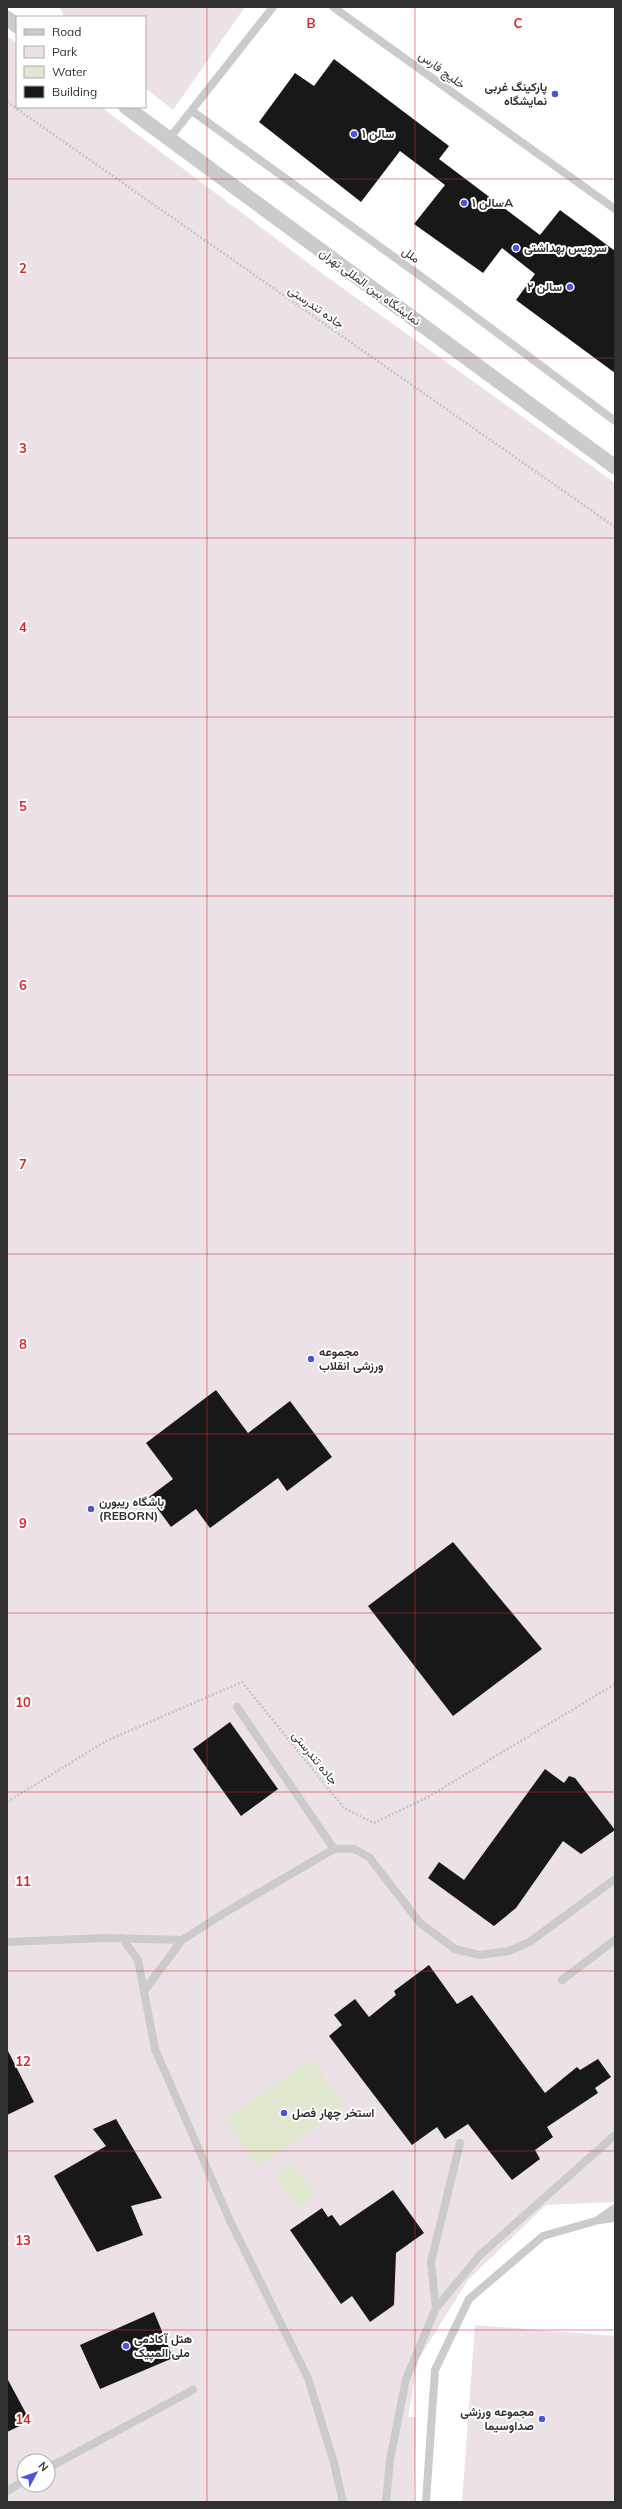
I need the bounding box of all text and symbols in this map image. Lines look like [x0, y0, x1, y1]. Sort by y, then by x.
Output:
text: B [307, 15, 316, 31]
text: C [514, 15, 523, 31]
legend [16, 16, 146, 108]
text: Road [52, 24, 81, 39]
text: Park [52, 44, 78, 59]
street label: خلیج فارس [415, 48, 469, 93]
text: Water [52, 64, 88, 79]
place label: پارکینگ غربی نمایشگاه [485, 79, 547, 108]
text: Building [52, 84, 97, 99]
marker: پارکینگ غربی نمایشگاه [550, 89, 560, 99]
place label: سالن ۱ [362, 126, 395, 141]
marker: سالن ۱ [349, 129, 359, 139]
place label: سالن ۱A [472, 195, 513, 210]
marker: سالن ۱A [459, 198, 469, 208]
place label: سرویس بهداشتی [524, 240, 607, 256]
street label: ملل [399, 243, 423, 267]
marker: سرویس بهداشتی [511, 243, 521, 253]
street label: نمایشگاه بین المللی تهران [316, 245, 424, 329]
text: 2 [19, 260, 27, 276]
place label: سالن ۲ [527, 279, 562, 294]
street label: جاده تندرستی [285, 282, 347, 332]
marker: سالن ۲ [565, 282, 575, 292]
text: 3 [19, 440, 27, 456]
text: 4 [19, 619, 27, 635]
text: 5 [19, 798, 27, 814]
text: 6 [19, 977, 27, 993]
text: 7 [19, 1156, 27, 1172]
text: 8 [19, 1336, 27, 1352]
place label: مجموعه ورزشی انقلاب [319, 1344, 384, 1374]
marker: مجموعه ورزشی انقلاب [306, 1354, 316, 1364]
place label: باشگاه ریبورن (REBORN) [99, 1494, 165, 1523]
marker: باشگاه ریبورن (REBORN) [86, 1504, 96, 1514]
text: 9 [19, 1515, 27, 1531]
text: 10 [15, 1694, 31, 1710]
street label: جاده تندرستی [288, 1728, 342, 1788]
text: 11 [15, 1873, 31, 1889]
text: 12 [15, 2053, 31, 2069]
place label: استخر چهار فصل [292, 2105, 374, 2121]
marker: استخر چهار فصل [279, 2108, 289, 2118]
text: 13 [15, 2232, 31, 2248]
place label: هتل آکادمی ملی المپیک [134, 2331, 192, 2361]
marker: هتل آکادمی ملی المپیک [121, 2341, 131, 2351]
place label: مجموعه ورزشی صداوسیما [460, 2404, 534, 2434]
text: 14 [15, 2411, 31, 2427]
marker: مجموعه ورزشی صداوسیما [537, 2414, 547, 2424]
north arrow [16, 2453, 56, 2493]
text: N [36, 2459, 52, 2474]

